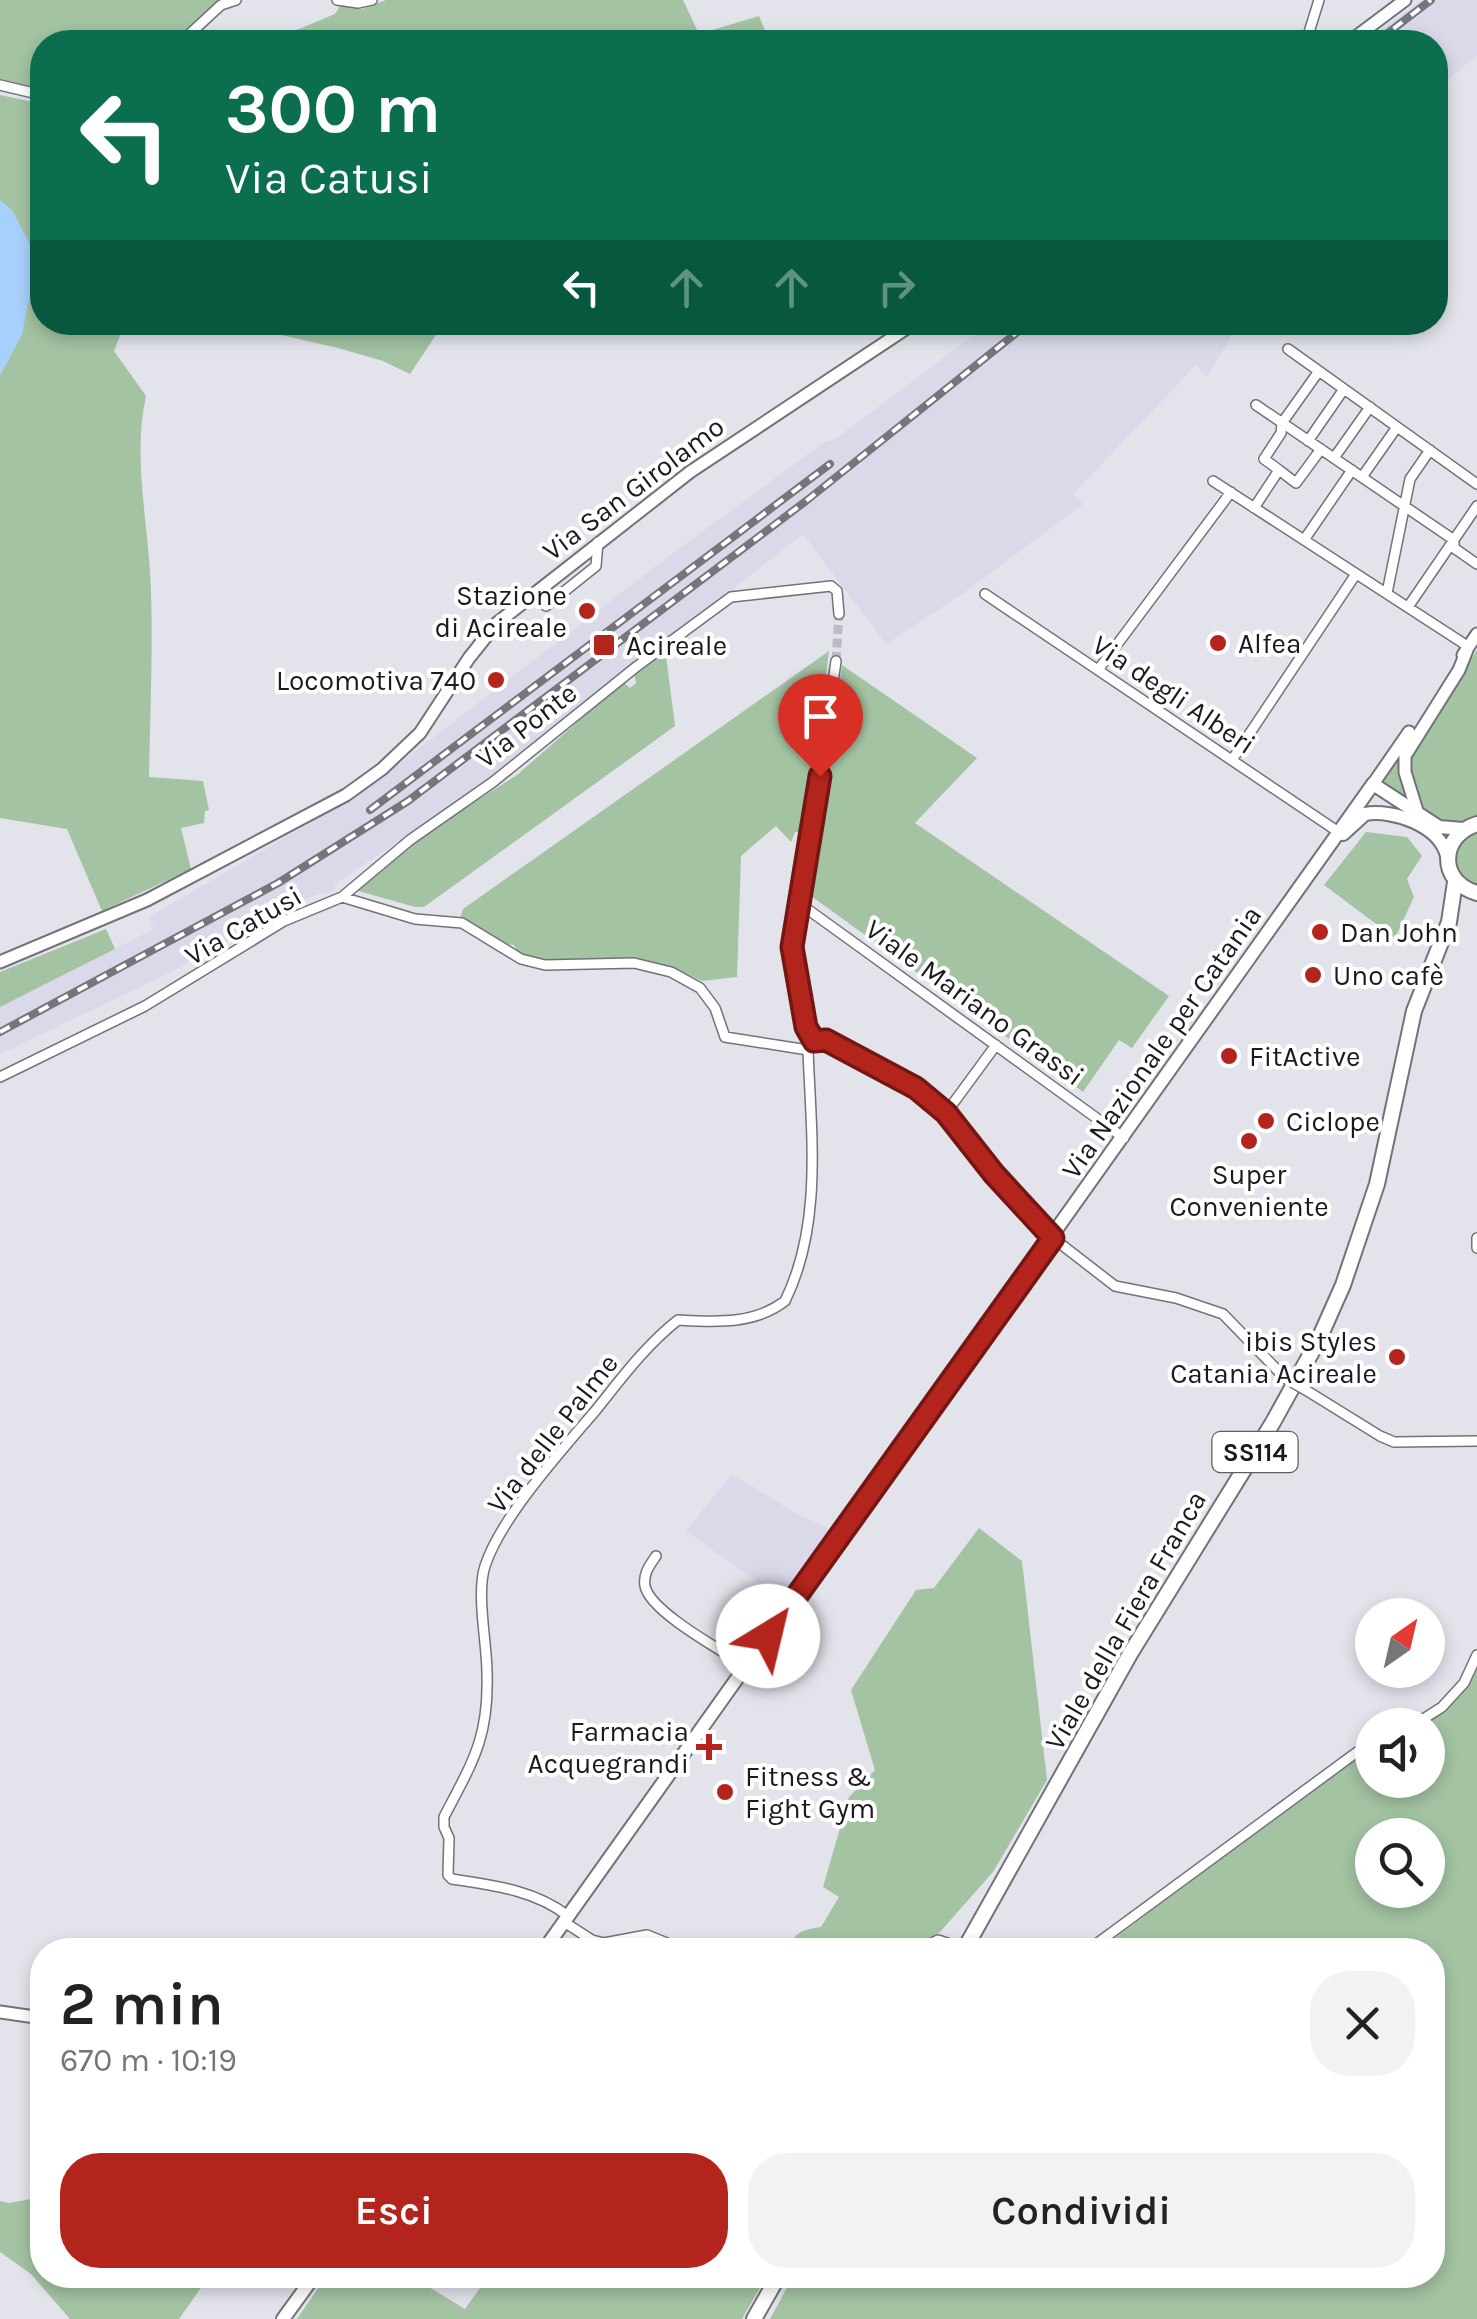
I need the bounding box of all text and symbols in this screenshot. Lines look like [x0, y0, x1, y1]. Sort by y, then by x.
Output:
text: 300 m [225, 68, 441, 150]
icon: left [60, 70, 190, 200]
text: Via Catusi [225, 152, 433, 204]
icon: left [554, 260, 609, 315]
icon: ahead [659, 260, 714, 315]
icon: ahead [764, 260, 819, 315]
icon: right [869, 260, 924, 315]
street label: Via San Girolamo [536, 409, 731, 567]
place label: Stazione di Acireale [434, 579, 567, 644]
marker: Stazione di Acireale [576, 600, 598, 622]
place label: Alfea [1238, 627, 1301, 660]
street label: Via degli Alberi [1086, 628, 1261, 761]
place label: Acireale [626, 629, 727, 662]
marker: Acireale [591, 632, 617, 658]
marker: Alfea [1207, 632, 1229, 654]
place label: Locomotiva 740 [276, 664, 476, 697]
marker: Locomotiva 740 [485, 669, 507, 691]
pin [778, 674, 863, 777]
street label: Via Ponte [469, 676, 583, 775]
icon: arrive [793, 689, 848, 744]
street label: Via Catusi [179, 879, 307, 972]
street label: Via Nazionale per Catania [1055, 899, 1268, 1185]
street label: Viale Mariano Grassi [859, 912, 1090, 1093]
place label: Dan John [1340, 916, 1458, 949]
marker: Dan John [1309, 921, 1331, 943]
place label: Uno cafè [1333, 959, 1444, 992]
marker: Uno cafè [1302, 964, 1324, 986]
place label: FitActive [1249, 1040, 1360, 1073]
marker: FitActive [1218, 1045, 1240, 1067]
place label: Ciclope [1286, 1105, 1380, 1138]
marker: Ciclope [1255, 1110, 1277, 1132]
marker: Super Conveniente [1238, 1130, 1260, 1152]
place label: Super Conveniente [1169, 1158, 1329, 1223]
place label: ibis Styles Catania Acireale [1170, 1325, 1377, 1390]
marker: ibis Styles Catania Acireale [1386, 1346, 1408, 1368]
street label: Via delle Palme [480, 1347, 625, 1520]
road number: SS114 [1212, 1432, 1298, 1472]
street label: Viale della Fiera Franca [1038, 1485, 1213, 1756]
position arrow [716, 1584, 820, 1688]
north arrow [1355, 1598, 1445, 1688]
map controls [1355, 1598, 1445, 1908]
button: sound [1355, 1708, 1445, 1798]
place label: Farmacia Acquegrandi [528, 1715, 689, 1780]
marker: Farmacia Acquegrandi [698, 1736, 720, 1758]
place label: Fitness & Fight Gym [745, 1760, 875, 1825]
marker: Fitness & Fight Gym [714, 1781, 736, 1803]
button: search [1355, 1818, 1445, 1908]
text: 2 min [60, 1969, 224, 2039]
button: close [1310, 1971, 1415, 2076]
text: 670 m · 10:19 [60, 2042, 237, 2079]
button: Esci [60, 2153, 728, 2268]
button: Condividi [748, 2153, 1415, 2268]

